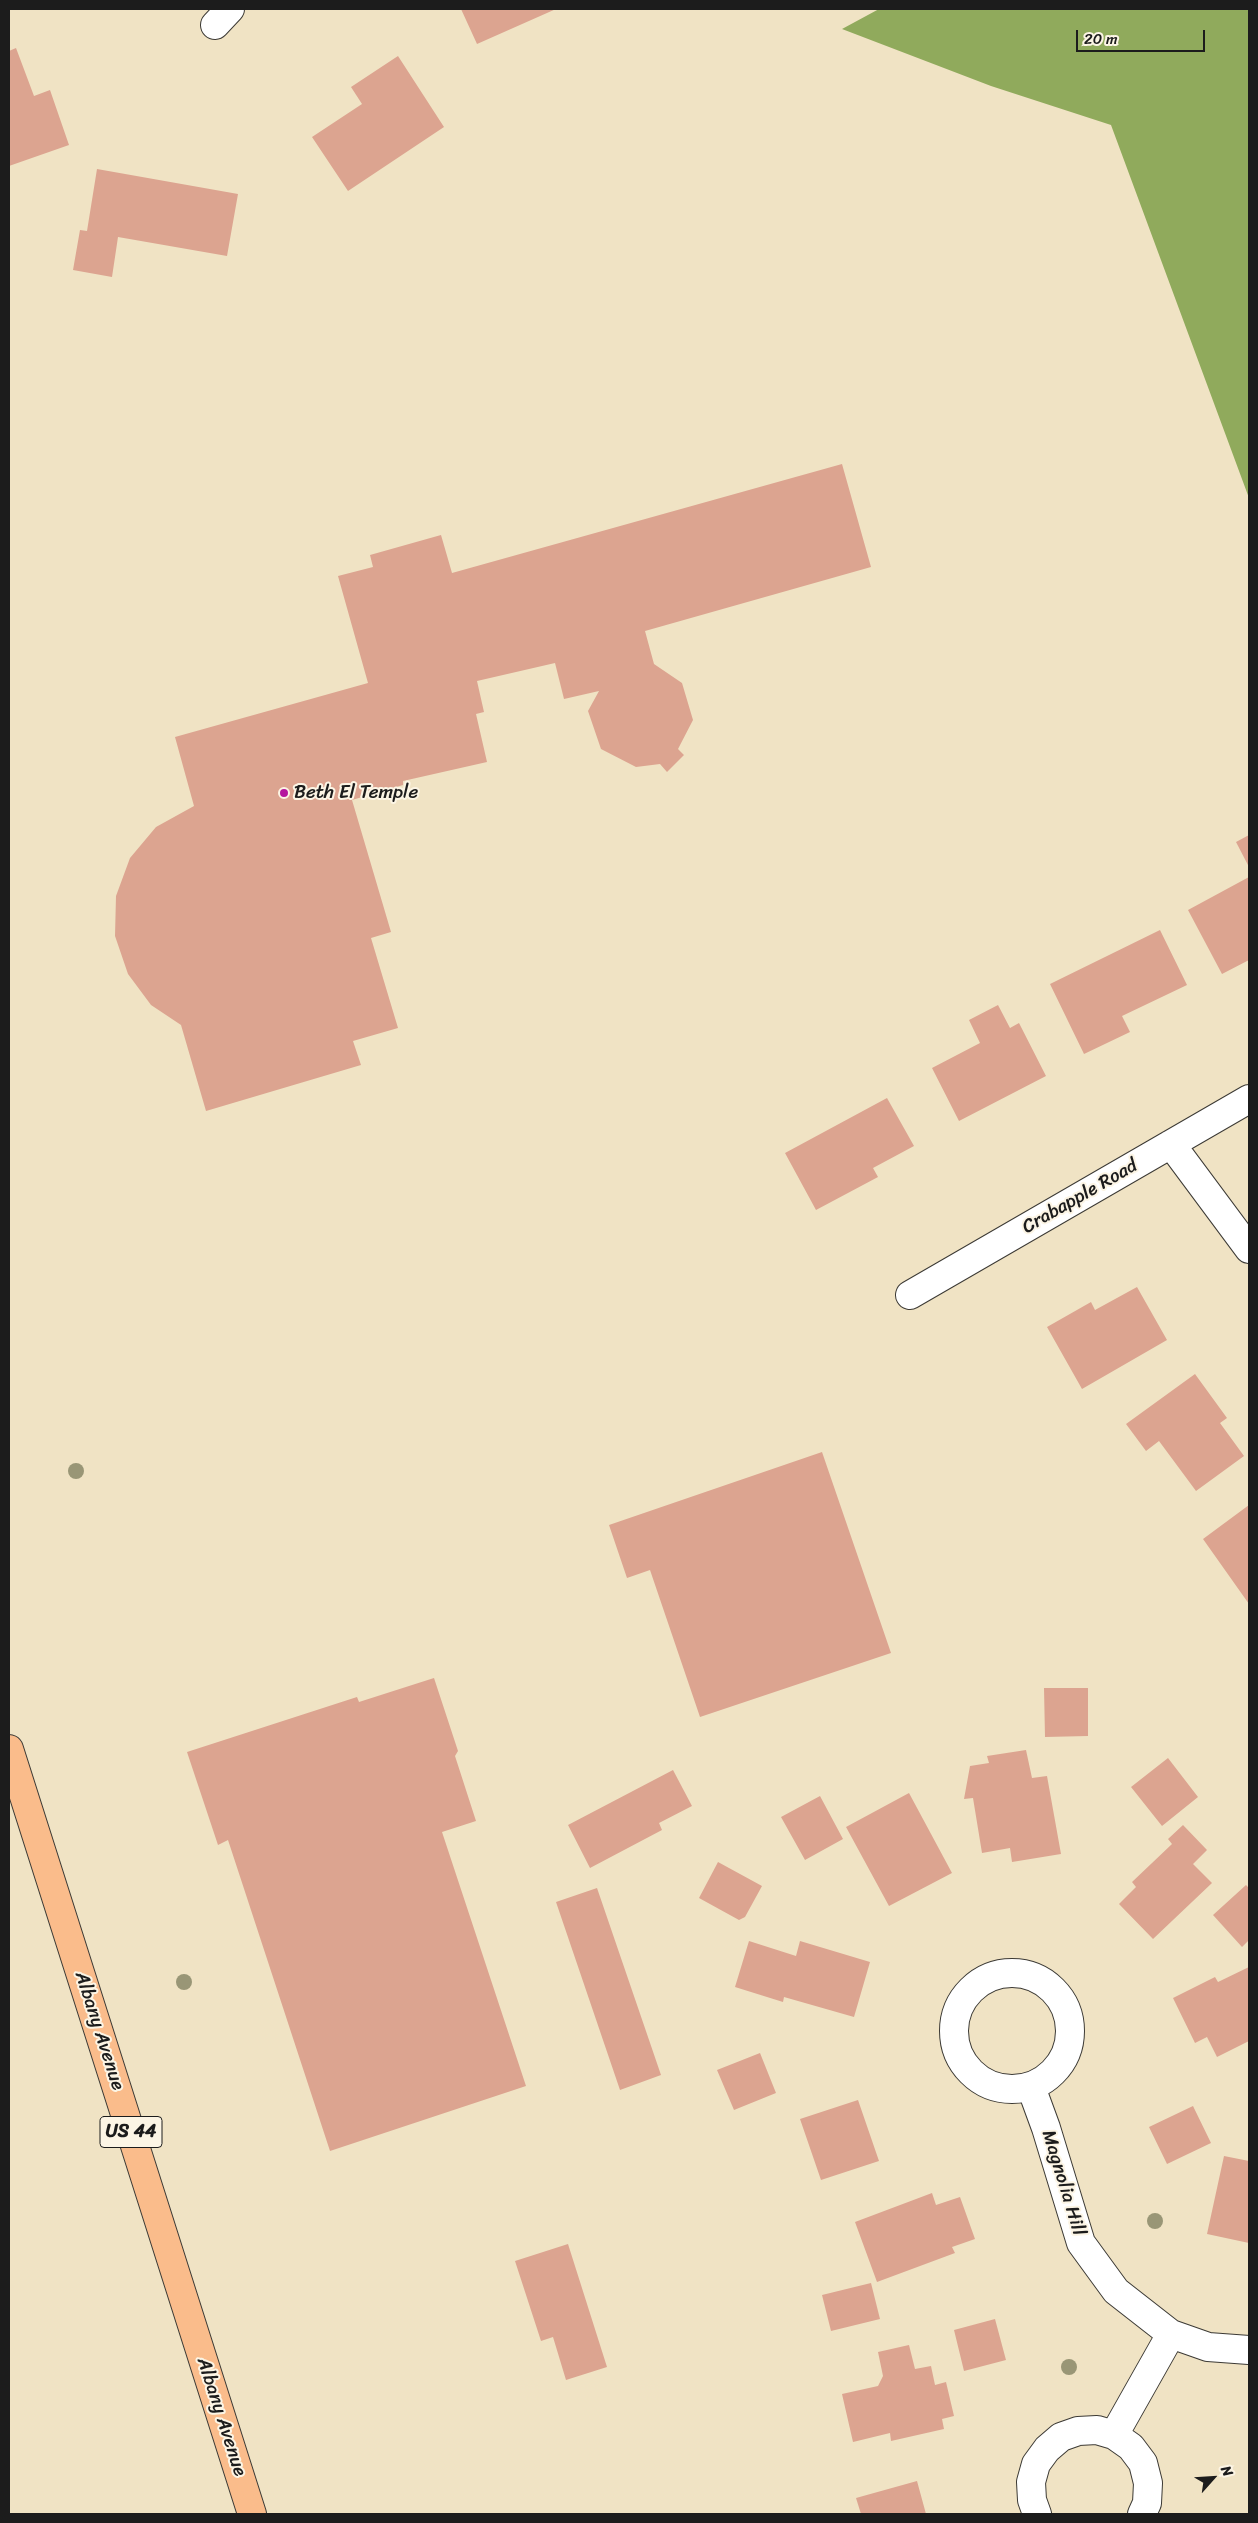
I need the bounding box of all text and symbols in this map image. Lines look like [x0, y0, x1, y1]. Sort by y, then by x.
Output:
scale bar [1078, 20, 1207, 52]
text: 20 m [1084, 26, 1118, 52]
place label: Beth El Temple [294, 782, 418, 804]
marker: Beth El Temple [278, 787, 290, 799]
street label: Crabapple Road [1018, 1155, 1142, 1239]
street label: Albany Avenue [69, 1969, 129, 2093]
road number: US 44 [100, 2116, 162, 2148]
street label: Magnolia Hill [1036, 2127, 1090, 2239]
street label: Albany Avenue [191, 2355, 251, 2479]
north arrow [1188, 2453, 1238, 2503]
text: N [1214, 2461, 1240, 2481]

